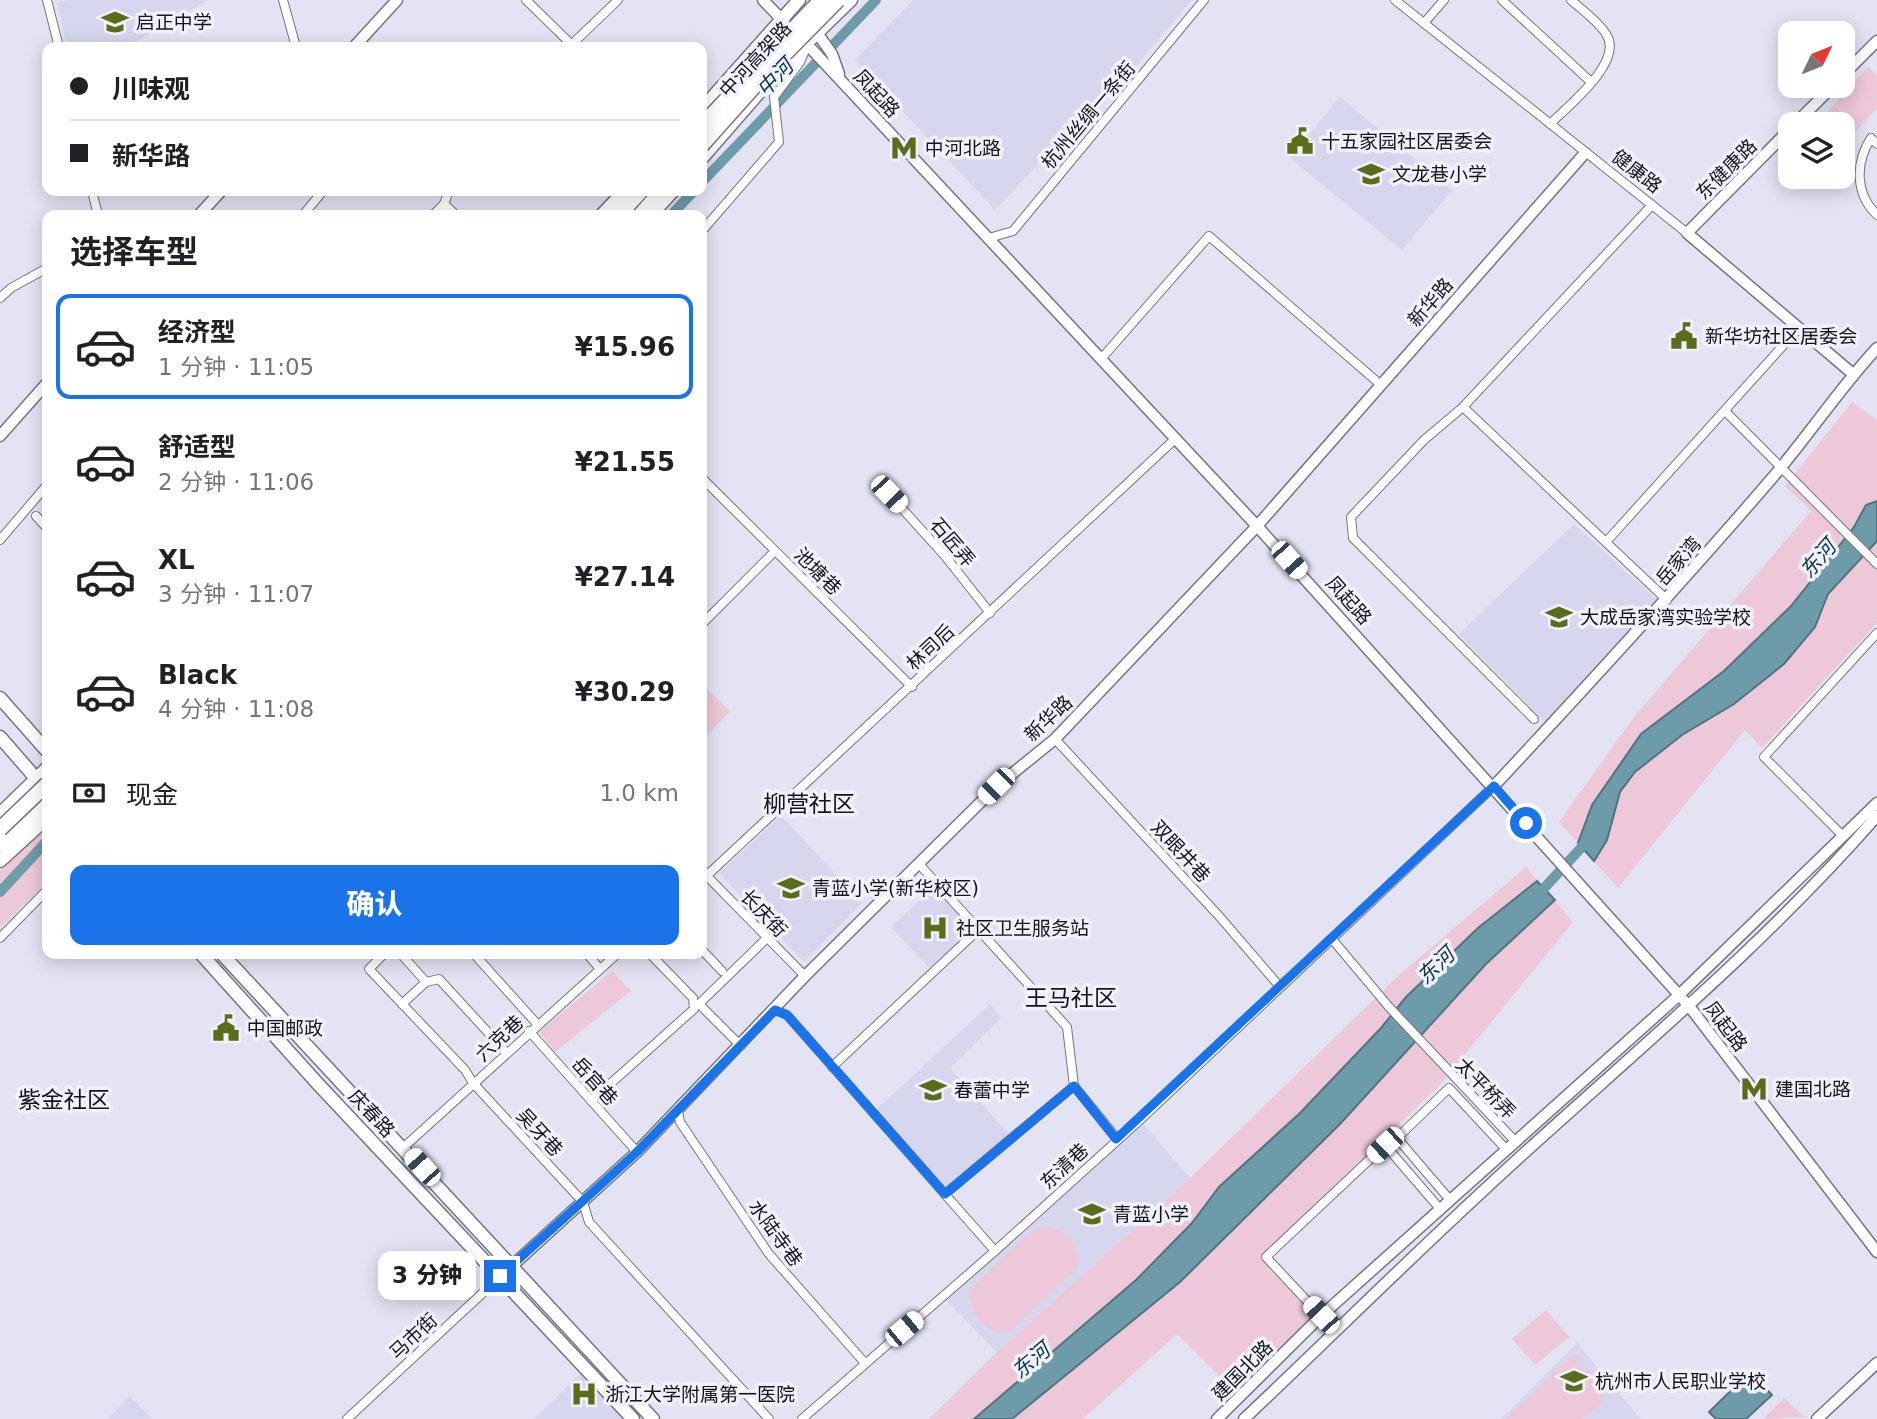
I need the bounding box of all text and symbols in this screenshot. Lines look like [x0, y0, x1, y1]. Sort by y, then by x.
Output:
school or university icon: 启正中学 [100, 7, 130, 37]
place label: 启正中学 [136, 11, 212, 33]
street label: 中河高架路 [714, 16, 796, 102]
north arrow [1778, 21, 1855, 98]
map controls [1778, 21, 1855, 189]
water label: 中河 [751, 54, 799, 102]
street label: 杭州丝绸一条街 [1037, 57, 1139, 173]
street label: 凤起路 [850, 65, 904, 121]
text: 川味观 [112, 74, 190, 104]
button: layers [1778, 112, 1855, 189]
public building icon: 十五家园社区居委会 [1285, 126, 1315, 156]
place label: 十五家园社区居委会 [1321, 130, 1492, 152]
metro station icon: 中河北路 [889, 133, 919, 163]
street label: 东健康路 [1691, 134, 1761, 204]
place label: 中河北路 [925, 137, 1001, 159]
text: 新华路 [112, 141, 190, 171]
street label: 健康路 [1608, 145, 1666, 197]
school or university icon: 文龙巷小学 [1356, 159, 1386, 189]
place label: 文龙巷小学 [1392, 163, 1487, 185]
text: 选择车型 [70, 233, 198, 271]
street label: 新华路 [1403, 273, 1457, 331]
icon: car [74, 315, 137, 378]
text: 经济型 [158, 317, 236, 347]
public building icon: 新华坊社区居委会 [1669, 321, 1699, 351]
place label: 新华坊社区居委会 [1705, 325, 1857, 347]
text: ¥15.96 [575, 332, 675, 362]
text: 1 分钟 · 11:05 [158, 354, 314, 380]
icon: car [74, 430, 137, 493]
text: 舒适型 [158, 432, 236, 462]
text: ¥21.55 [575, 447, 675, 477]
text: 2 分钟 · 11:06 [158, 469, 314, 495]
car [867, 472, 912, 516]
street label: 石匠弄 [926, 513, 980, 571]
street label: 岳家湾 [1651, 532, 1705, 590]
water label: 东河 [1795, 532, 1843, 583]
car [1268, 537, 1311, 583]
street label: 池塘巷 [790, 543, 846, 599]
icon: car [74, 545, 137, 608]
text: XL [158, 545, 195, 575]
text: ¥27.14 [575, 562, 675, 592]
street label: 凤起路 [1322, 571, 1376, 629]
text: 3 分钟 · 11:07 [158, 581, 314, 607]
school or university icon: 大成岳家湾实验学校 [1544, 602, 1574, 632]
place label: 大成岳家湾实验学校 [1580, 606, 1751, 628]
street label: 林司后 [902, 620, 958, 674]
icon: car [74, 660, 137, 723]
text: Black [158, 660, 237, 690]
text: ¥30.29 [575, 677, 675, 707]
street label: 新华路 [1020, 691, 1076, 745]
text: 4 分钟 · 11:08 [158, 696, 314, 722]
car [974, 764, 1019, 808]
icon: cash [70, 774, 108, 812]
text: 现金 [126, 780, 178, 810]
text: 1.0 km [599, 780, 679, 806]
district label: 柳营社区 [763, 791, 855, 817]
route start [1510, 807, 1542, 839]
street label: 双眼井巷 [1147, 816, 1215, 886]
button: 确认 [70, 865, 679, 945]
school or university icon: 青蓝小学(新华校区) [776, 873, 806, 903]
place label: 青蓝小学(新华校区) [812, 877, 979, 899]
street label: 长庆街 [736, 885, 792, 941]
hospital icon: 社区卫生服务站 [920, 913, 950, 943]
place label: 社区卫生服务站 [956, 917, 1089, 939]
water label: 东河 [1413, 940, 1462, 989]
district label: 王马社区 [1025, 985, 1117, 1011]
street label: 凤起路 [1700, 997, 1752, 1055]
street label: 六克巷 [471, 1011, 527, 1065]
public building icon: 中国邮政 [211, 1013, 241, 1043]
place label: 中国邮政 [247, 1017, 323, 1039]
street label: 岳官巷 [568, 1052, 622, 1110]
street label: 太平桥弄 [1452, 1053, 1520, 1123]
metro station icon: 建国北路 [1739, 1074, 1769, 1104]
school or university icon: 春蕾中学 [918, 1075, 948, 1105]
place label: 建国北路 [1775, 1078, 1851, 1100]
place label: 春蕾中学 [954, 1079, 1030, 1101]
street label: 庆春路 [345, 1085, 399, 1141]
district label: 紫金社区 [18, 1087, 110, 1113]
street label: 吴牙巷 [513, 1104, 567, 1160]
car [1363, 1123, 1408, 1167]
street label: 东清巷 [1036, 1139, 1092, 1193]
car [401, 1144, 444, 1190]
street label: 水陆寺巷 [745, 1196, 807, 1270]
school or university icon: 青蓝小学 [1077, 1199, 1107, 1229]
place label: 青蓝小学 [1113, 1203, 1189, 1225]
callout: 3 分钟 [378, 1252, 476, 1300]
route end [484, 1260, 516, 1292]
text: 3 分钟 [392, 1262, 462, 1288]
car [1299, 1292, 1344, 1338]
car [882, 1307, 927, 1351]
street label: 马市街 [385, 1309, 441, 1363]
street label: 建国北路 [1207, 1335, 1277, 1405]
water label: 东河 [1007, 1336, 1058, 1384]
school or university icon: 杭州市人民职业学校 [1559, 1366, 1589, 1396]
place label: 杭州市人民职业学校 [1595, 1370, 1766, 1392]
hospital icon: 浙江大学附属第一医院 [569, 1379, 599, 1409]
place label: 浙江大学附属第一医院 [605, 1383, 795, 1405]

